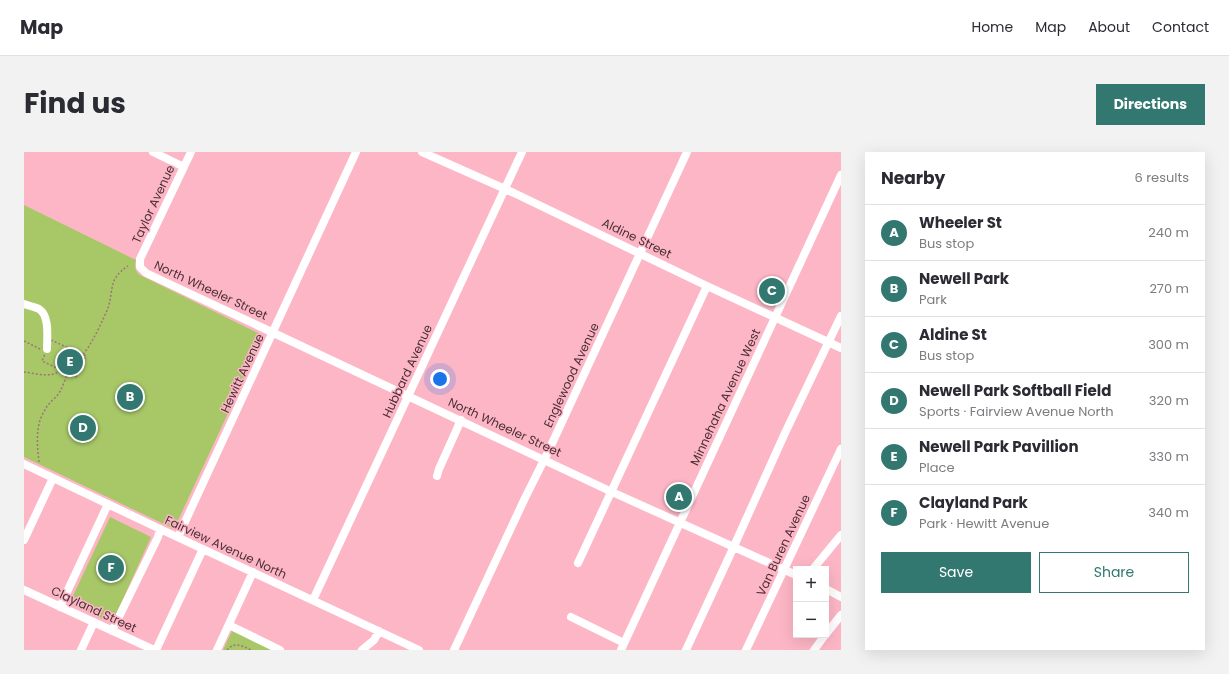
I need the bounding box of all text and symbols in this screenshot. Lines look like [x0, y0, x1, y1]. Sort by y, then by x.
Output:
text: Map [20, 14, 63, 41]
text: Home [971, 17, 1013, 37]
text: Map [1035, 17, 1066, 37]
text: About [1088, 17, 1130, 37]
text: Contact [1152, 17, 1209, 37]
text: Find us [24, 84, 126, 123]
button: Directions [1096, 84, 1205, 125]
street label: Taylor Avenue [127, 162, 179, 246]
text: Nearby [881, 166, 945, 190]
text: 6 results [1135, 168, 1189, 187]
text: Wheeler St [919, 212, 1002, 233]
street label: Aldine Street [599, 214, 675, 262]
text: A [889, 223, 899, 242]
text: 240 m [1148, 223, 1189, 242]
text: Bus stop [919, 234, 974, 253]
street label: North Wheeler Street [152, 256, 270, 324]
text: Newell Park [919, 268, 1009, 289]
pin: C [759, 276, 785, 306]
text: B [890, 279, 898, 298]
text: 270 m [1149, 279, 1189, 298]
text: Park [919, 290, 947, 309]
street label: Englewood Avenue [539, 320, 603, 430]
street label: Hubbard Avenue [378, 322, 436, 420]
text: Aldine St [919, 324, 987, 345]
street label: Minnehaha Avenue West [686, 326, 764, 468]
street label: Hewitt Avenue [216, 331, 268, 415]
text: C [889, 335, 899, 354]
text: 300 m [1148, 335, 1189, 354]
text: Bus stop [919, 346, 974, 365]
pin: E [57, 347, 83, 377]
your location [430, 369, 450, 389]
text: Newell Park Softball Field [919, 380, 1111, 401]
pin: B [117, 382, 143, 412]
text: D [889, 391, 899, 410]
text: 320 m [1149, 391, 1189, 410]
street label: North Wheeler Street [446, 393, 564, 461]
text: Sports · Fairview Avenue North [919, 402, 1114, 421]
pin: D [70, 413, 96, 443]
text: Newell Park Pavillion [919, 436, 1079, 457]
text: E [890, 447, 898, 466]
text: 330 m [1149, 447, 1189, 466]
text: Place [919, 458, 954, 477]
pin: A [666, 482, 692, 512]
street label: Van Buren Avenue [752, 492, 814, 598]
text: Clayland Park [919, 492, 1028, 513]
text: F [890, 503, 898, 522]
text: 340 m [1148, 503, 1189, 522]
street label: Fairview Avenue North [162, 511, 290, 583]
text: Park · Hewitt Avenue [919, 514, 1049, 533]
button: Save [881, 552, 1031, 593]
button: Share [1039, 552, 1189, 593]
pin: F [98, 553, 124, 583]
map controls [793, 566, 829, 638]
button: + [793, 566, 829, 602]
street label: Clayland Street [49, 582, 139, 636]
button: − [793, 602, 829, 638]

